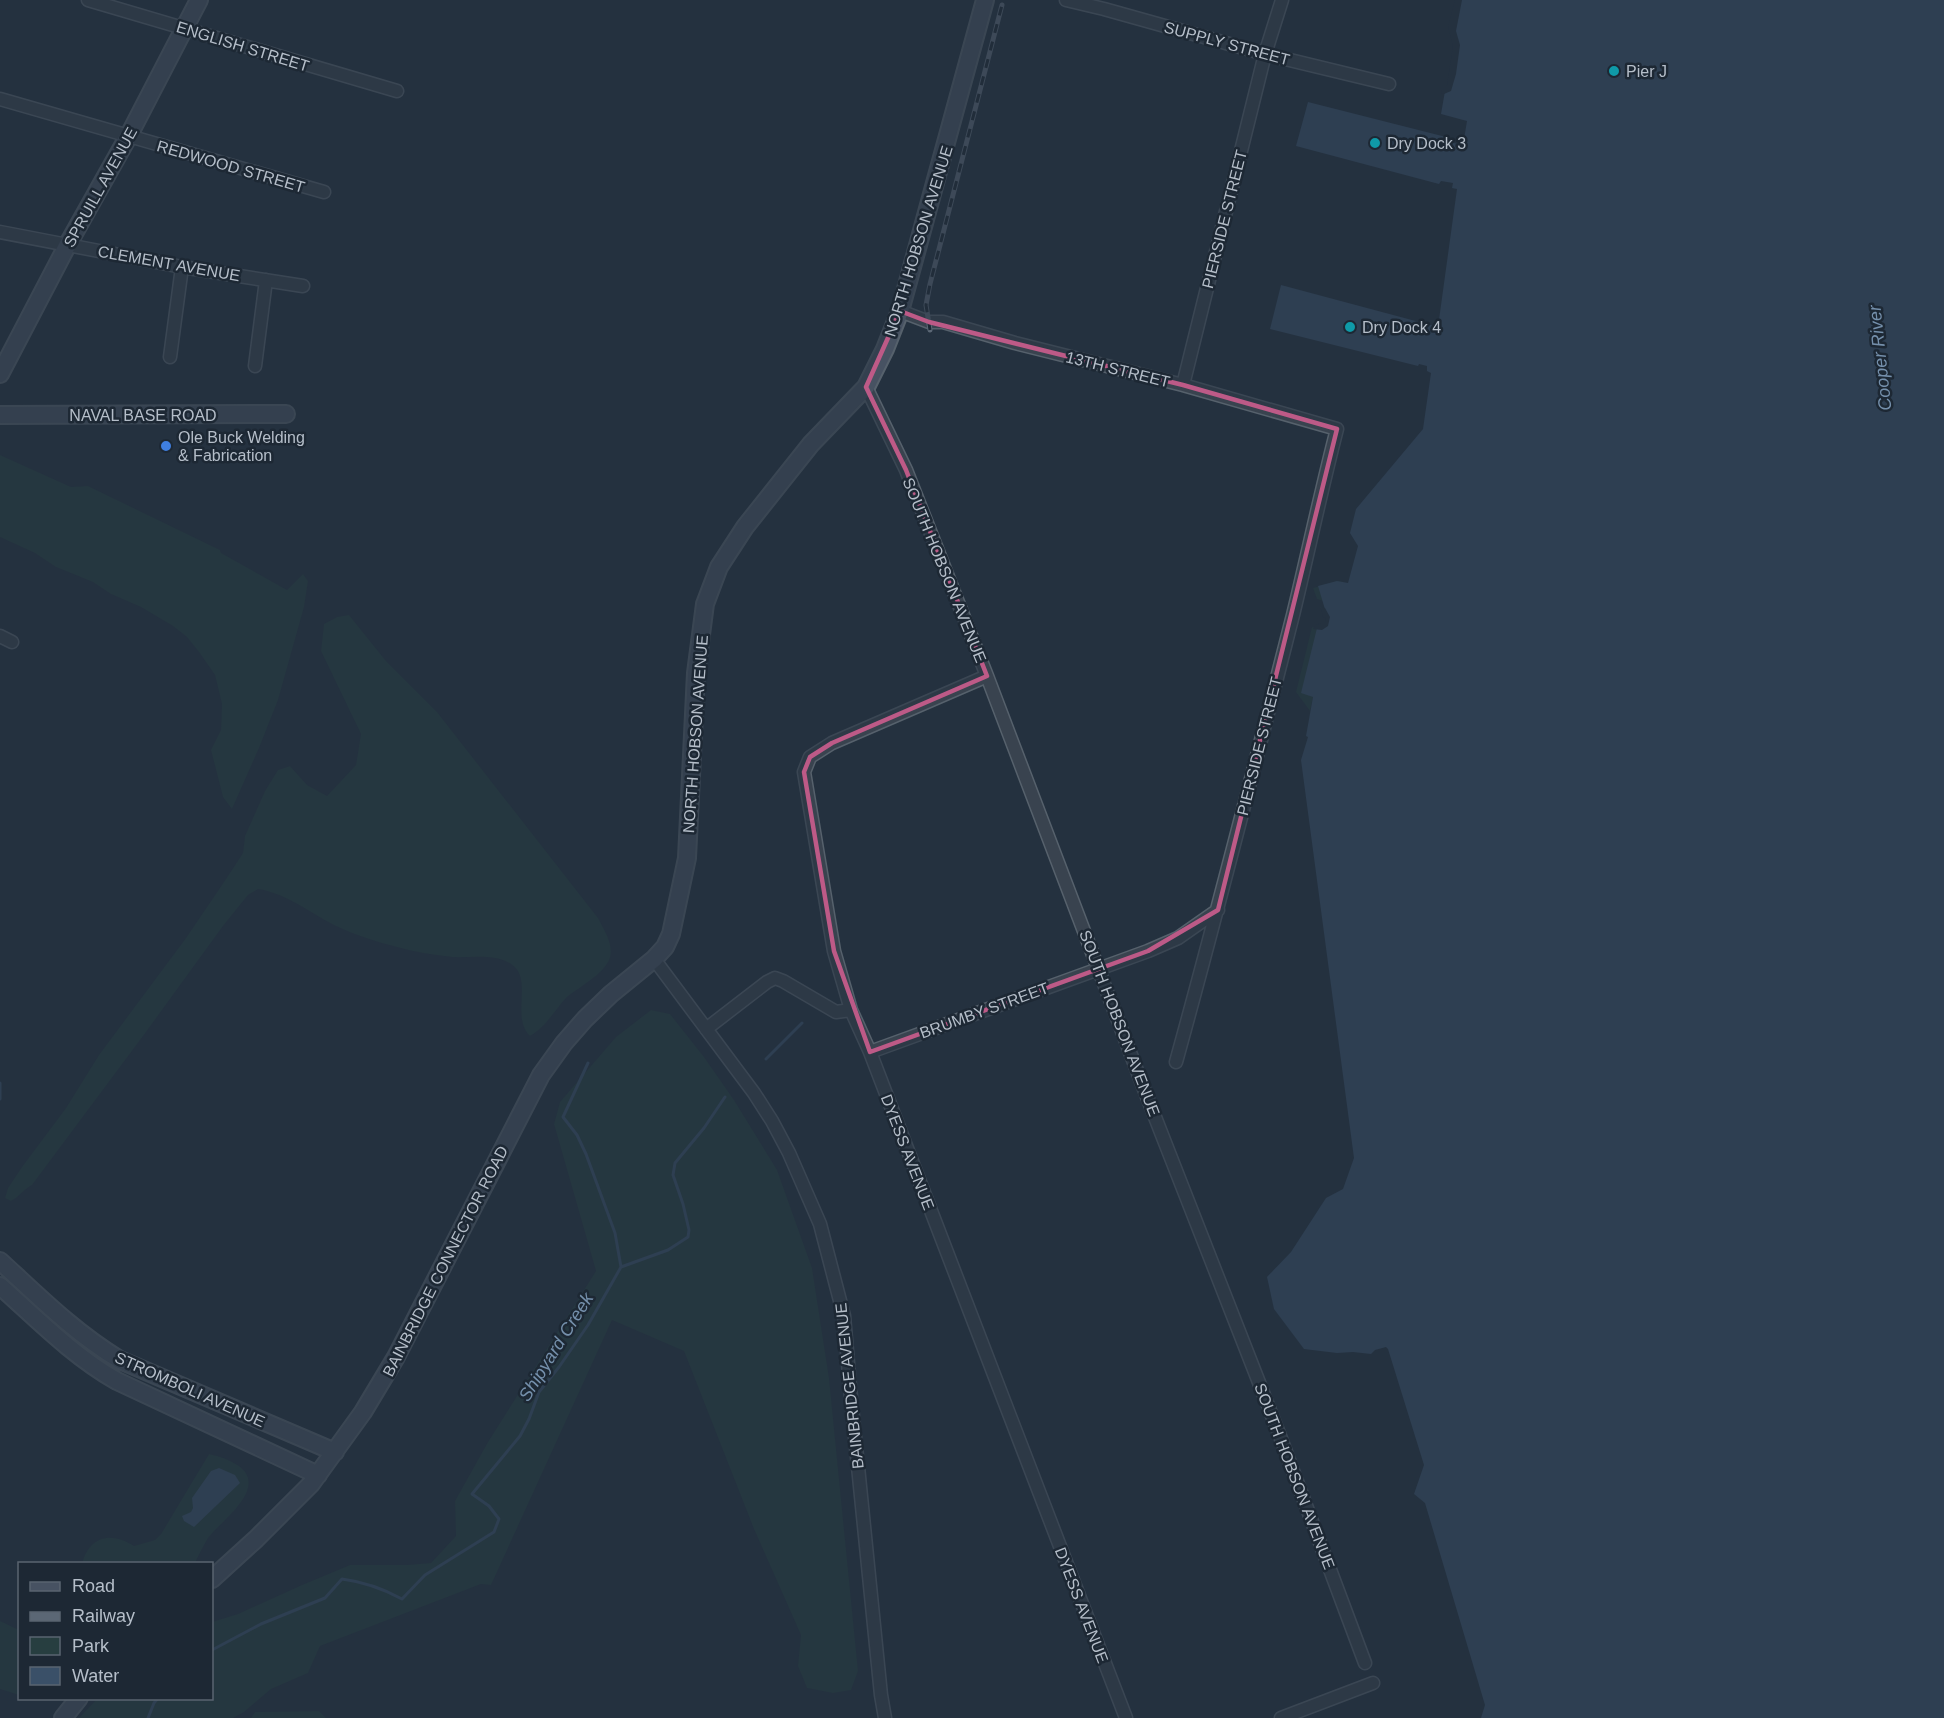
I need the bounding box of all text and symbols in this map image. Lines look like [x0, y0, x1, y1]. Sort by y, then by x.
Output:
street label: ENGLISH STREET [174, 18, 311, 75]
street label: SUPPLY STREET [1162, 19, 1292, 68]
place label: Pier J [1626, 63, 1667, 80]
marker: Pier J [1607, 64, 1621, 78]
street label: SPRUILL AVENUE [60, 124, 140, 250]
place label: Dry Dock 3 [1387, 135, 1466, 152]
marker: Dry Dock 3 [1368, 136, 1382, 150]
street label: REDWOOD STREET [155, 137, 307, 196]
street label: NORTH HOBSON AVENUE [881, 144, 956, 339]
street label: PIERSIDE STREET [1199, 148, 1250, 290]
street label: CLEMENT AVENUE [96, 243, 241, 284]
water label: Cooper River [1864, 303, 1895, 412]
place label: Dry Dock 4 [1362, 319, 1441, 336]
marker: Dry Dock 4 [1343, 320, 1357, 334]
street label: 13TH STREET [1064, 348, 1172, 391]
street label: NAVAL BASE ROAD [69, 407, 217, 424]
place label: Ole Buck Welding & Fabrication [178, 429, 305, 464]
marker: Ole Buck Welding & Fabrication [159, 439, 173, 453]
street label: SOUTH HOBSON AVENUE [900, 475, 989, 665]
street label: NORTH HOBSON AVENUE [680, 634, 711, 834]
street label: PIERSIDE STREET [1234, 675, 1285, 817]
street label: SOUTH HOBSON AVENUE [1076, 928, 1163, 1119]
street label: BRUMBY STREET [917, 979, 1051, 1042]
street label: DYESS AVENUE [878, 1092, 937, 1212]
street label: BAINBRIDGE CONNECTOR ROAD [380, 1143, 511, 1379]
water label: Shipyard Creek [515, 1288, 598, 1405]
street label: BAINBRIDGE AVENUE [832, 1302, 867, 1470]
street label: STROMBOLI AVENUE [112, 1349, 267, 1430]
street label: SOUTH HOBSON AVENUE [1251, 1381, 1338, 1572]
street label: DYESS AVENUE [1052, 1545, 1111, 1665]
legend [18, 1562, 213, 1700]
text: Road [72, 1576, 115, 1596]
text: Railway [72, 1606, 135, 1626]
text: Park [72, 1636, 110, 1656]
text: Water [72, 1666, 119, 1686]

